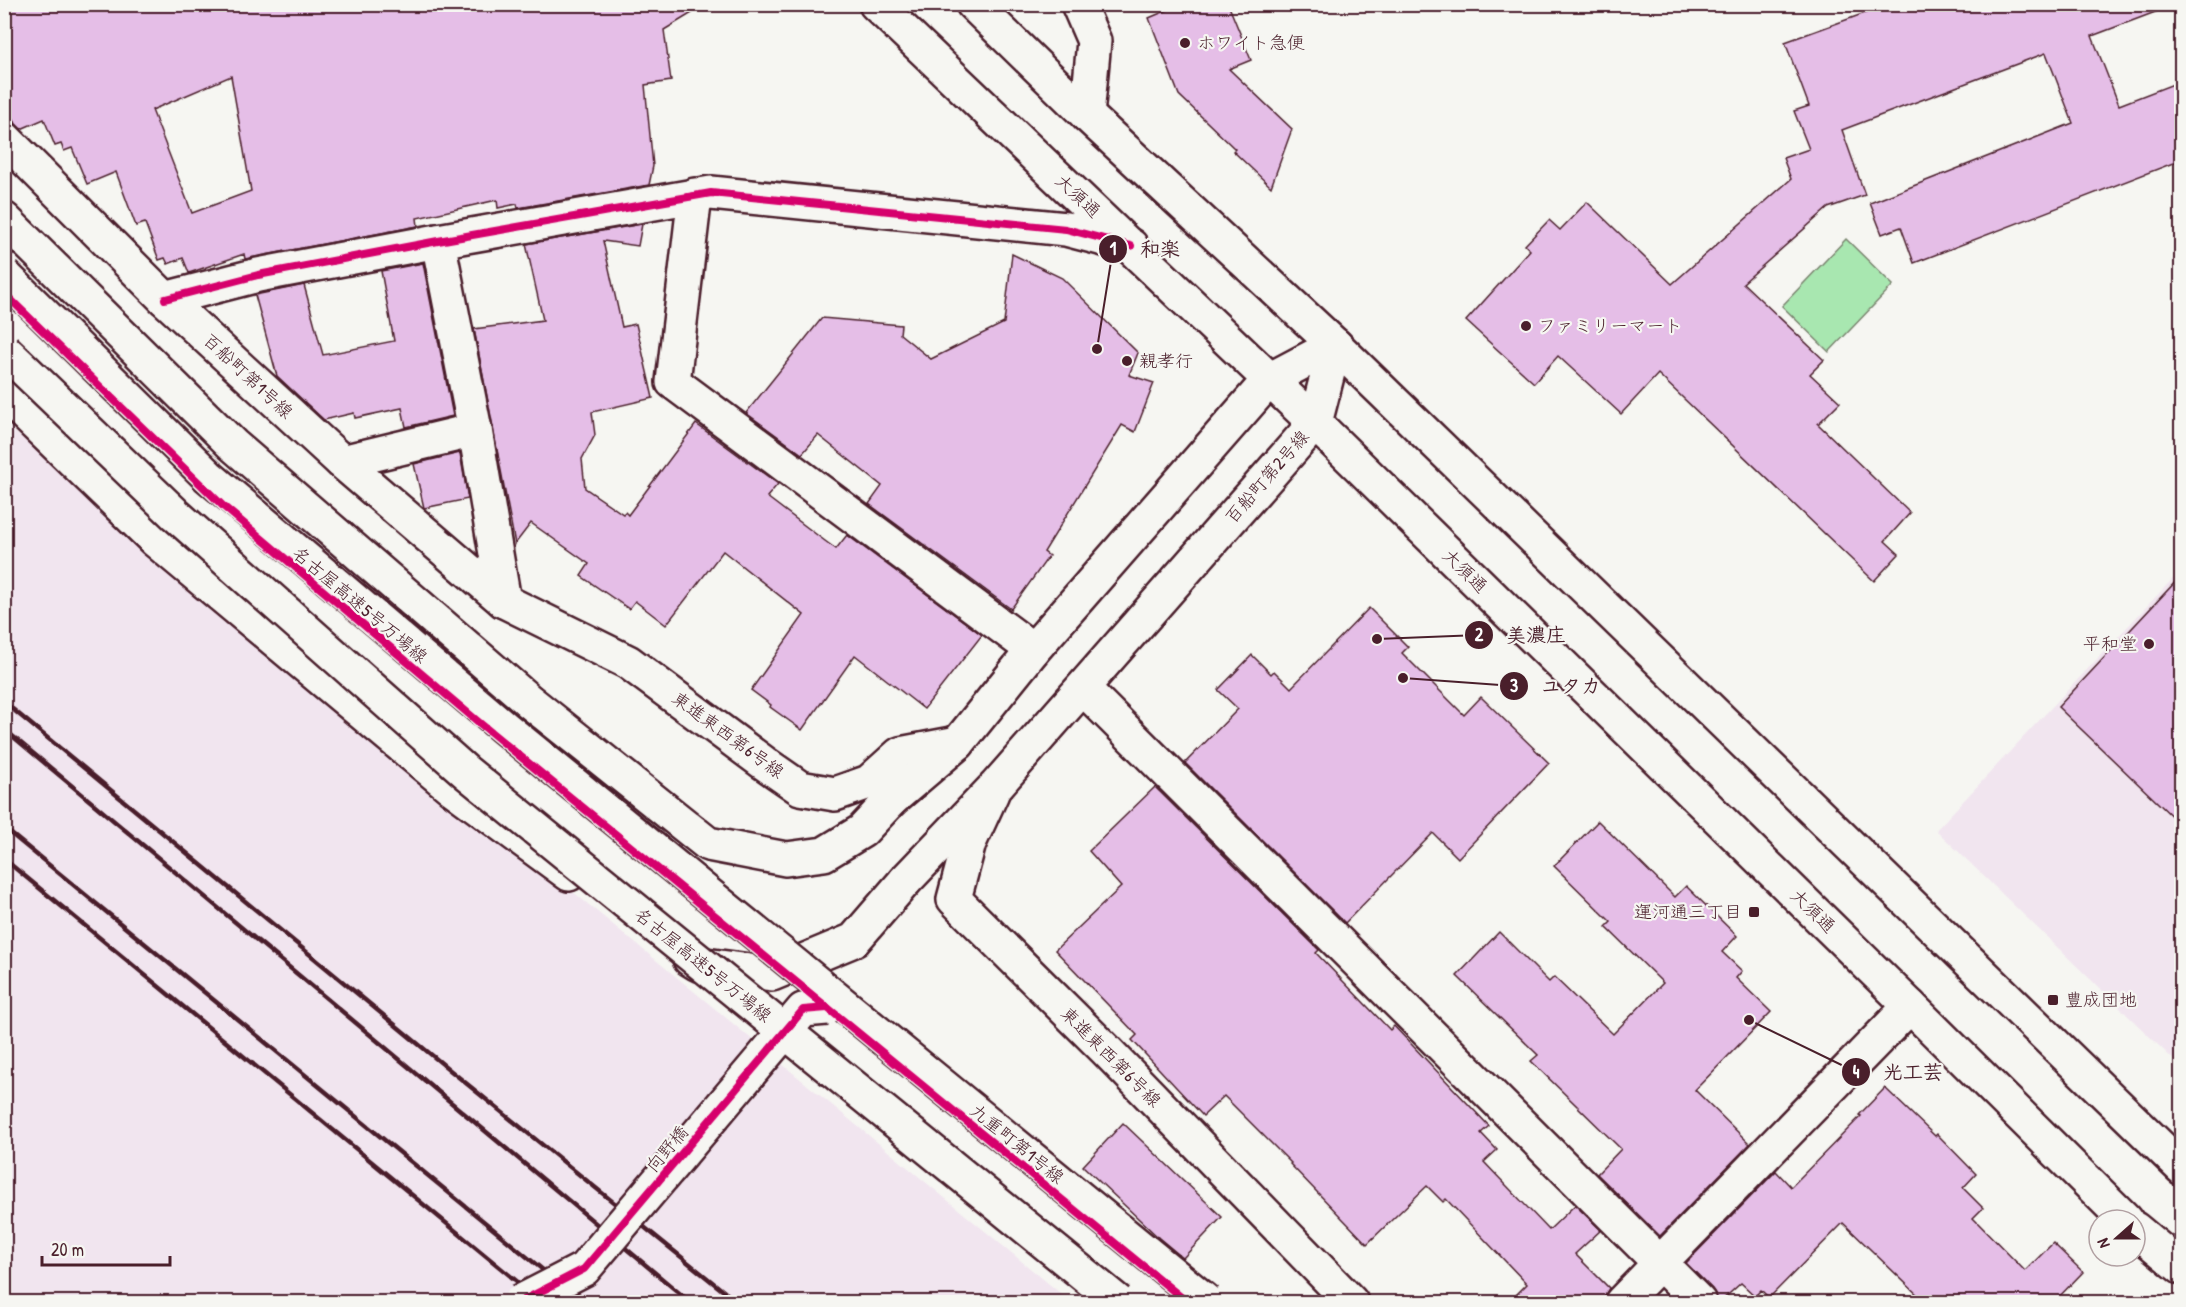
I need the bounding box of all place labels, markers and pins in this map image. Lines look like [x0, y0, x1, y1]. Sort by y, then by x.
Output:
place label: ホワイト急便 [1197, 30, 1305, 55]
marker: ホワイト急便 [1178, 36, 1192, 50]
callout: 和楽 [1098, 230, 1192, 268]
place label: ファミリーマート [1538, 313, 1682, 338]
marker: ファミリーマート [1519, 319, 1533, 333]
place label: 親孝行 [1139, 348, 1193, 373]
marker: 親孝行 [1120, 354, 1134, 368]
callout: 美濃庄 [1464, 616, 1578, 654]
place label: 平和堂 [2083, 631, 2137, 656]
marker: 平和堂 [2142, 637, 2156, 651]
callout: ユタカ [1499, 667, 1613, 705]
place label: 運河通三丁目 [1634, 899, 1742, 924]
marker: 運河通三丁目 [1747, 905, 1761, 919]
place label: 豊成団地 [2065, 987, 2137, 1012]
marker: 豊成団地 [2046, 993, 2060, 1007]
callout: 光工芸 [1841, 1053, 1955, 1091]

